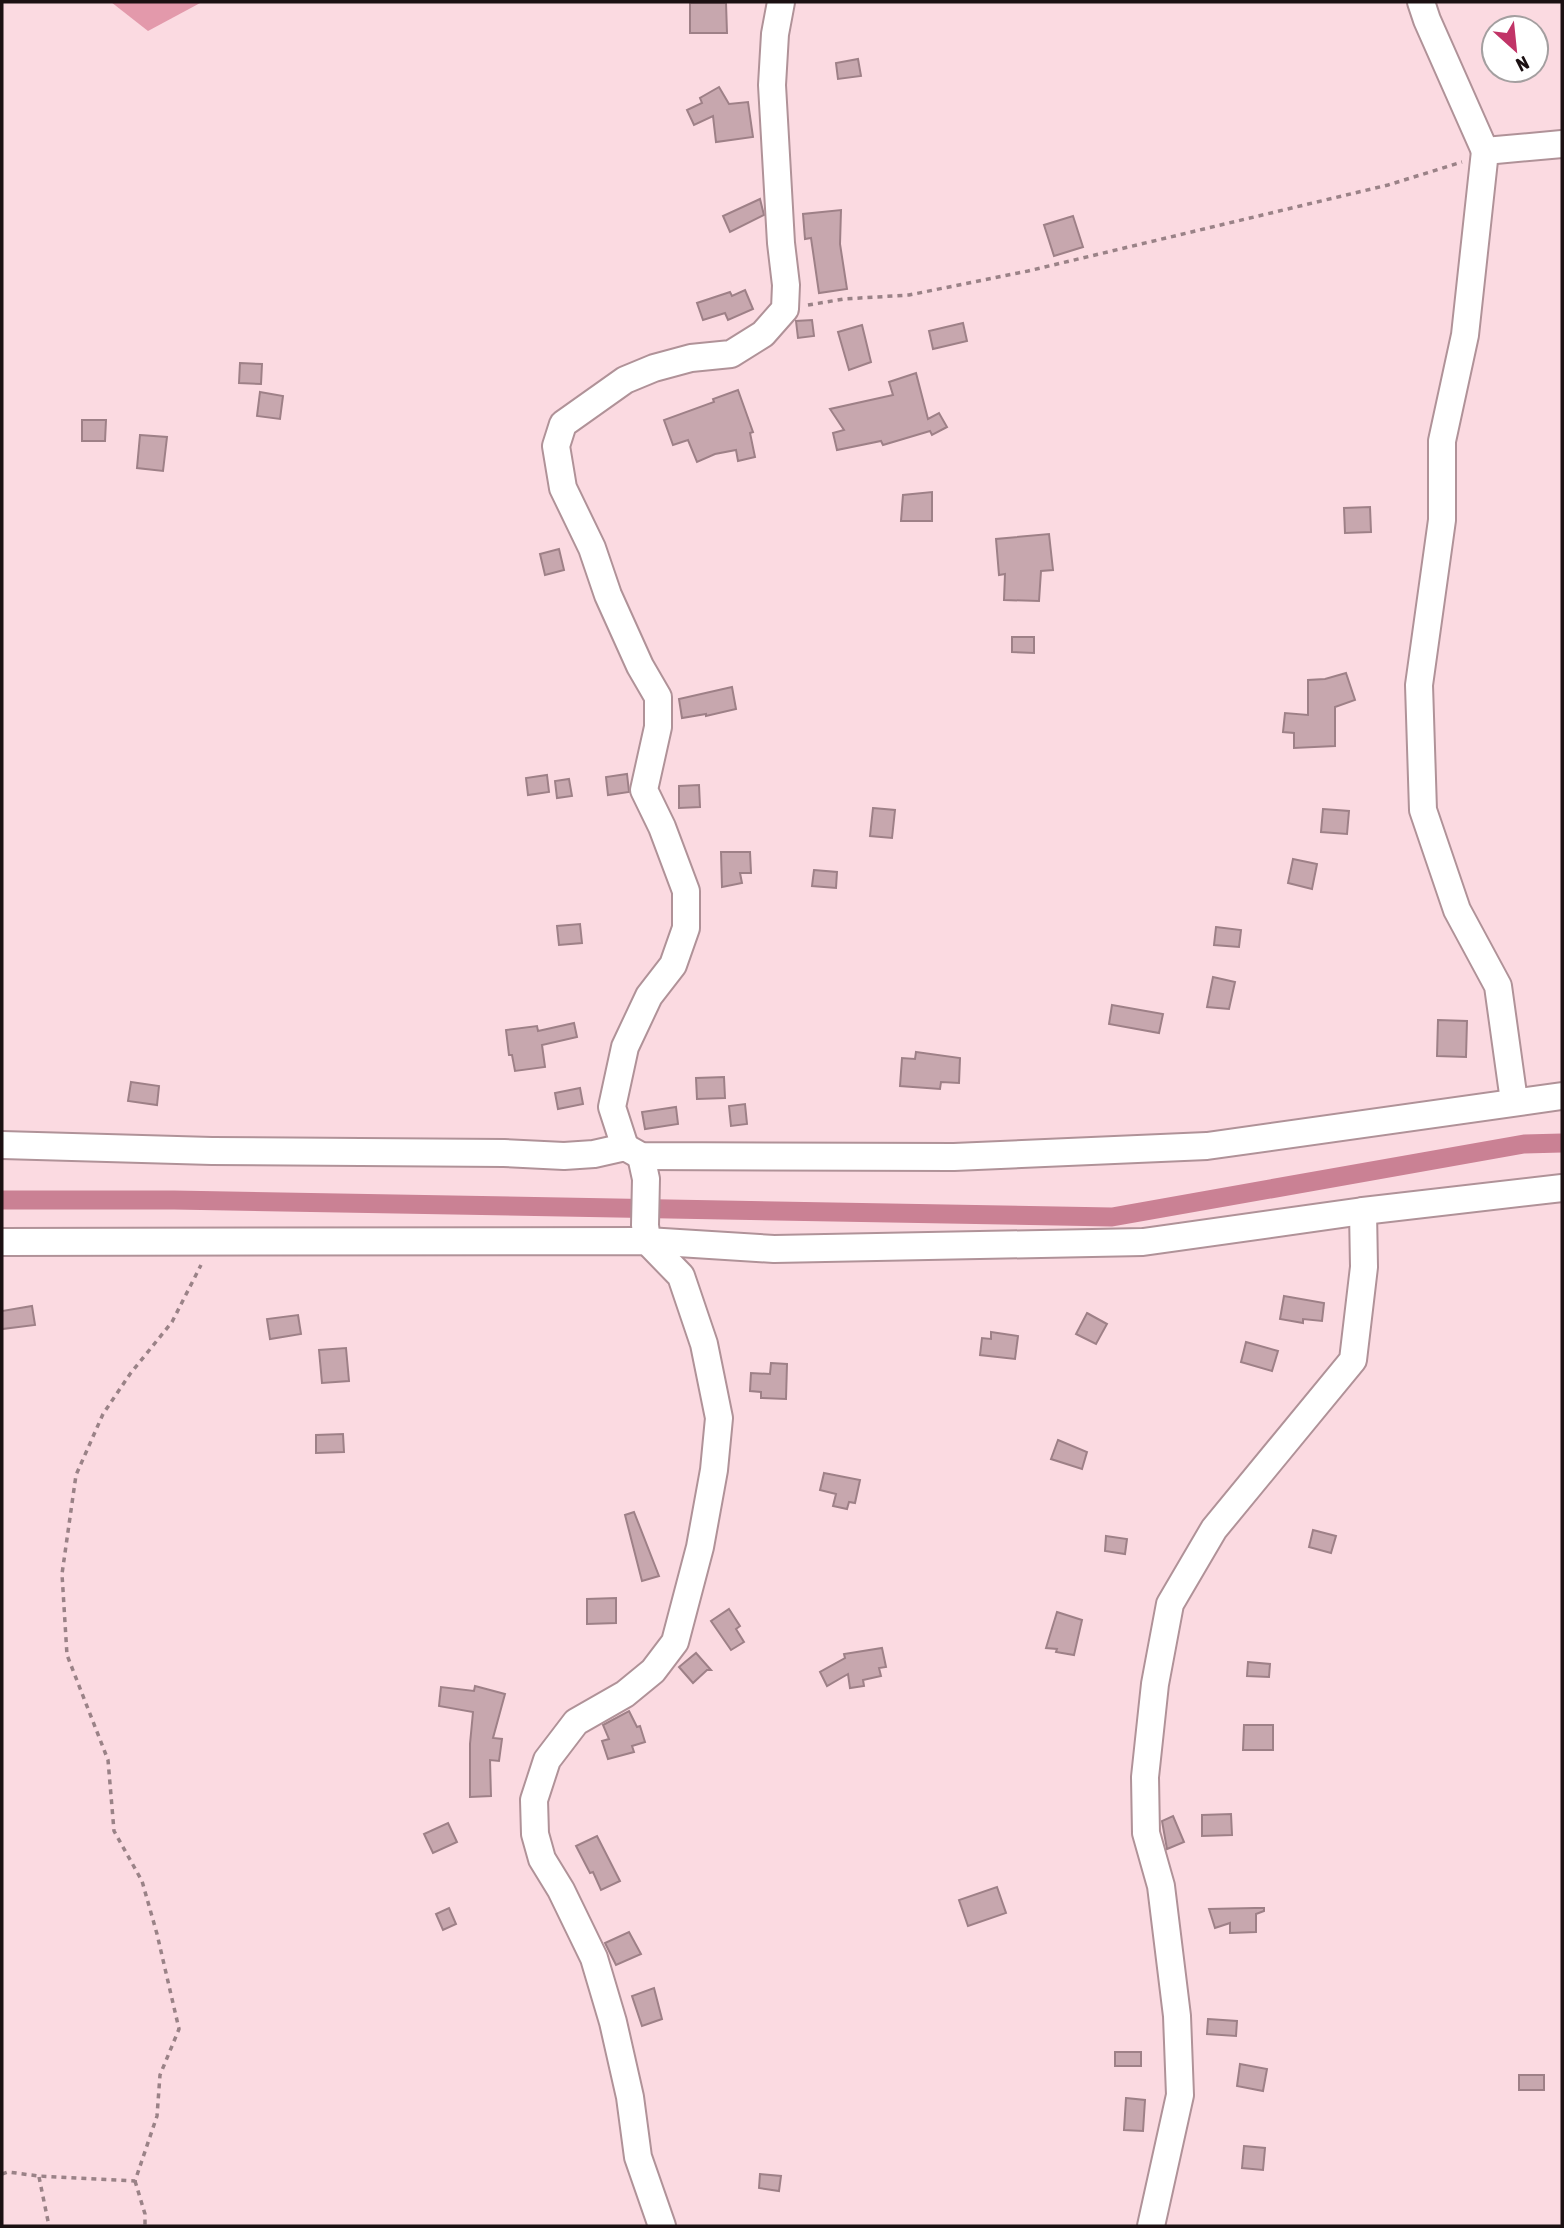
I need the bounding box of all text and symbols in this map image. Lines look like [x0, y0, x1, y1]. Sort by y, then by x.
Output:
north arrow [1480, 14, 1550, 84]
text: N [1513, 52, 1533, 76]

